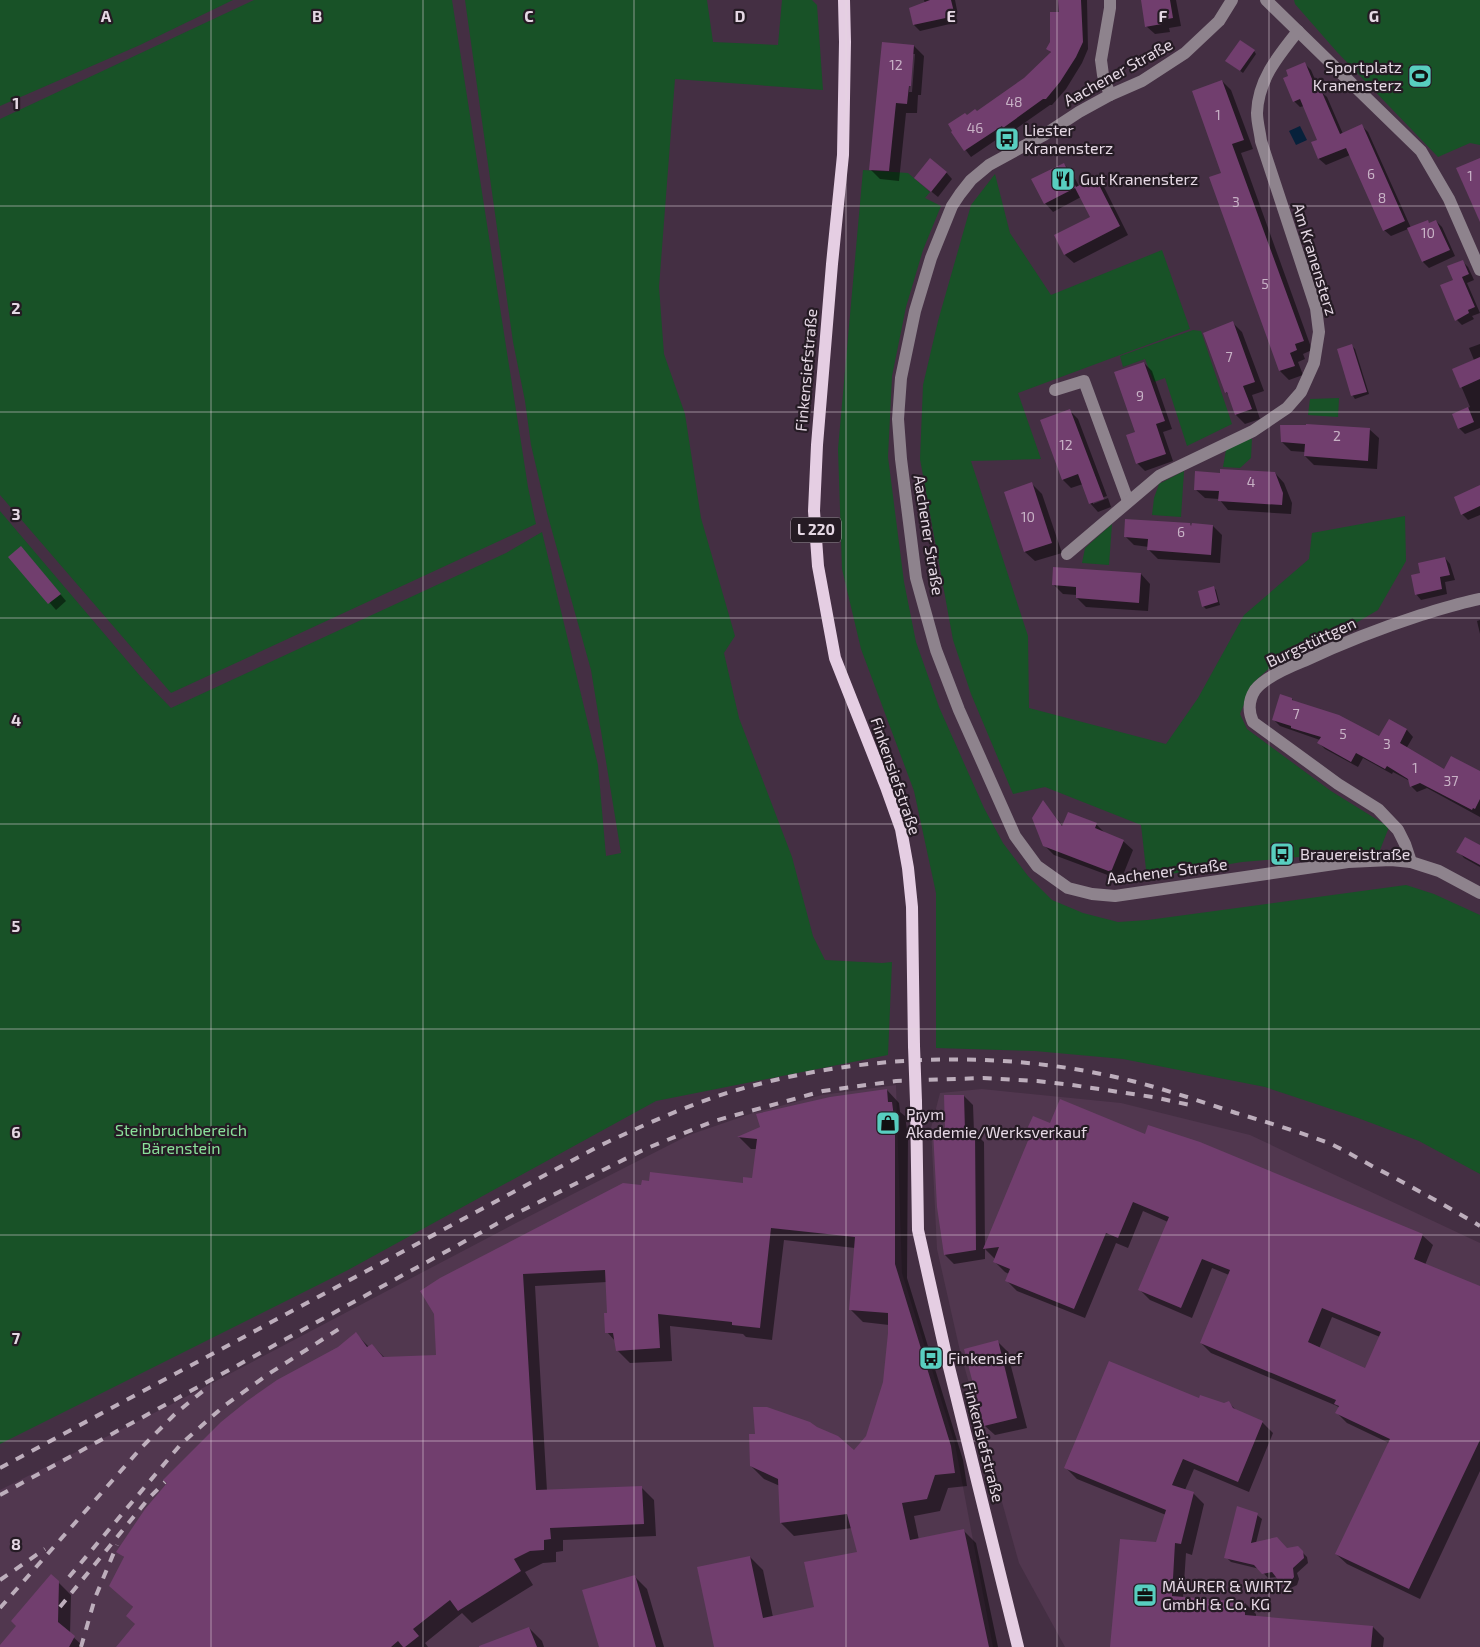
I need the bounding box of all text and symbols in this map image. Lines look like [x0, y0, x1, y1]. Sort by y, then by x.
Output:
text: A [101, 6, 112, 25]
text: B [312, 6, 322, 25]
text: C [524, 6, 534, 25]
text: D [735, 6, 746, 25]
text: E [946, 6, 956, 25]
text: F [1159, 6, 1168, 25]
text: G [1369, 6, 1379, 25]
street label: Aachener Straße [1060, 34, 1176, 109]
house number: 12 [889, 56, 903, 73]
place label: Sportplatz Kranensterz [1313, 57, 1402, 94]
sports icon: Sportplatz Kranensterz [1407, 63, 1433, 89]
text: 1 [13, 93, 19, 112]
house number: 48 [1005, 93, 1023, 110]
house number: 1 [1215, 106, 1221, 123]
house number: 46 [967, 119, 983, 136]
place label: Liester Kranensterz [1024, 120, 1113, 157]
bus stop icon: Liester Kranensterz [994, 126, 1020, 152]
house number: 6 [1367, 165, 1375, 182]
restaurant icon: Gut Kranensterz [1050, 166, 1076, 192]
house number: 1 [1467, 167, 1473, 184]
place label: Gut Kranensterz [1080, 169, 1198, 188]
house number: 8 [1378, 189, 1386, 206]
house number: 3 [1232, 193, 1240, 210]
street label: Am Kranensterz [1289, 200, 1342, 317]
house number: 10 [1421, 224, 1435, 241]
house number: 5 [1261, 275, 1269, 292]
text: 2 [11, 298, 21, 317]
street label: Finkensiefstraße [791, 308, 820, 432]
house number: 7 [1225, 348, 1233, 365]
house number: 9 [1136, 387, 1144, 404]
house number: 2 [1333, 427, 1341, 444]
house number: 12 [1059, 436, 1073, 453]
street label: Aachener Straße [911, 473, 948, 596]
house number: 4 [1247, 473, 1255, 490]
text: 3 [11, 504, 21, 523]
house number: 10 [1021, 508, 1035, 525]
road number: L 220 [791, 518, 841, 542]
house number: 6 [1177, 523, 1185, 540]
street label: Burgstüttgen [1263, 613, 1359, 671]
house number: 7 [1292, 705, 1300, 722]
text: 4 [11, 710, 21, 729]
street label: Finkensiefstraße [867, 714, 926, 837]
house number: 5 [1339, 725, 1347, 742]
house number: 3 [1383, 735, 1391, 752]
house number: 1 [1412, 759, 1418, 776]
house number: 37 [1444, 772, 1458, 789]
bus stop icon: Brauereistraße [1269, 841, 1295, 867]
place label: Brauereistraße [1300, 844, 1410, 863]
street label: Aachener Straße [1105, 854, 1228, 887]
text: 5 [12, 916, 21, 935]
place label: Prym Akademie/Werksverkauf [906, 1104, 1088, 1141]
shop icon: Prym Akademie/Werksverkauf [875, 1110, 901, 1136]
park label: Steinbruchbereich Bärenstein [115, 1120, 247, 1157]
text: 6 [11, 1122, 21, 1141]
text: 7 [12, 1328, 21, 1347]
bus stop icon: Finkensief [918, 1345, 944, 1371]
place label: Finkensief [948, 1348, 1023, 1367]
street label: Finkensiefstraße [960, 1380, 1009, 1504]
text: 8 [11, 1534, 21, 1553]
place label: MÄURER & WIRTZ GmbH & Co. KG [1162, 1576, 1292, 1613]
office icon: MÄURER & WIRTZ GmbH & Co. KG [1132, 1582, 1158, 1608]

